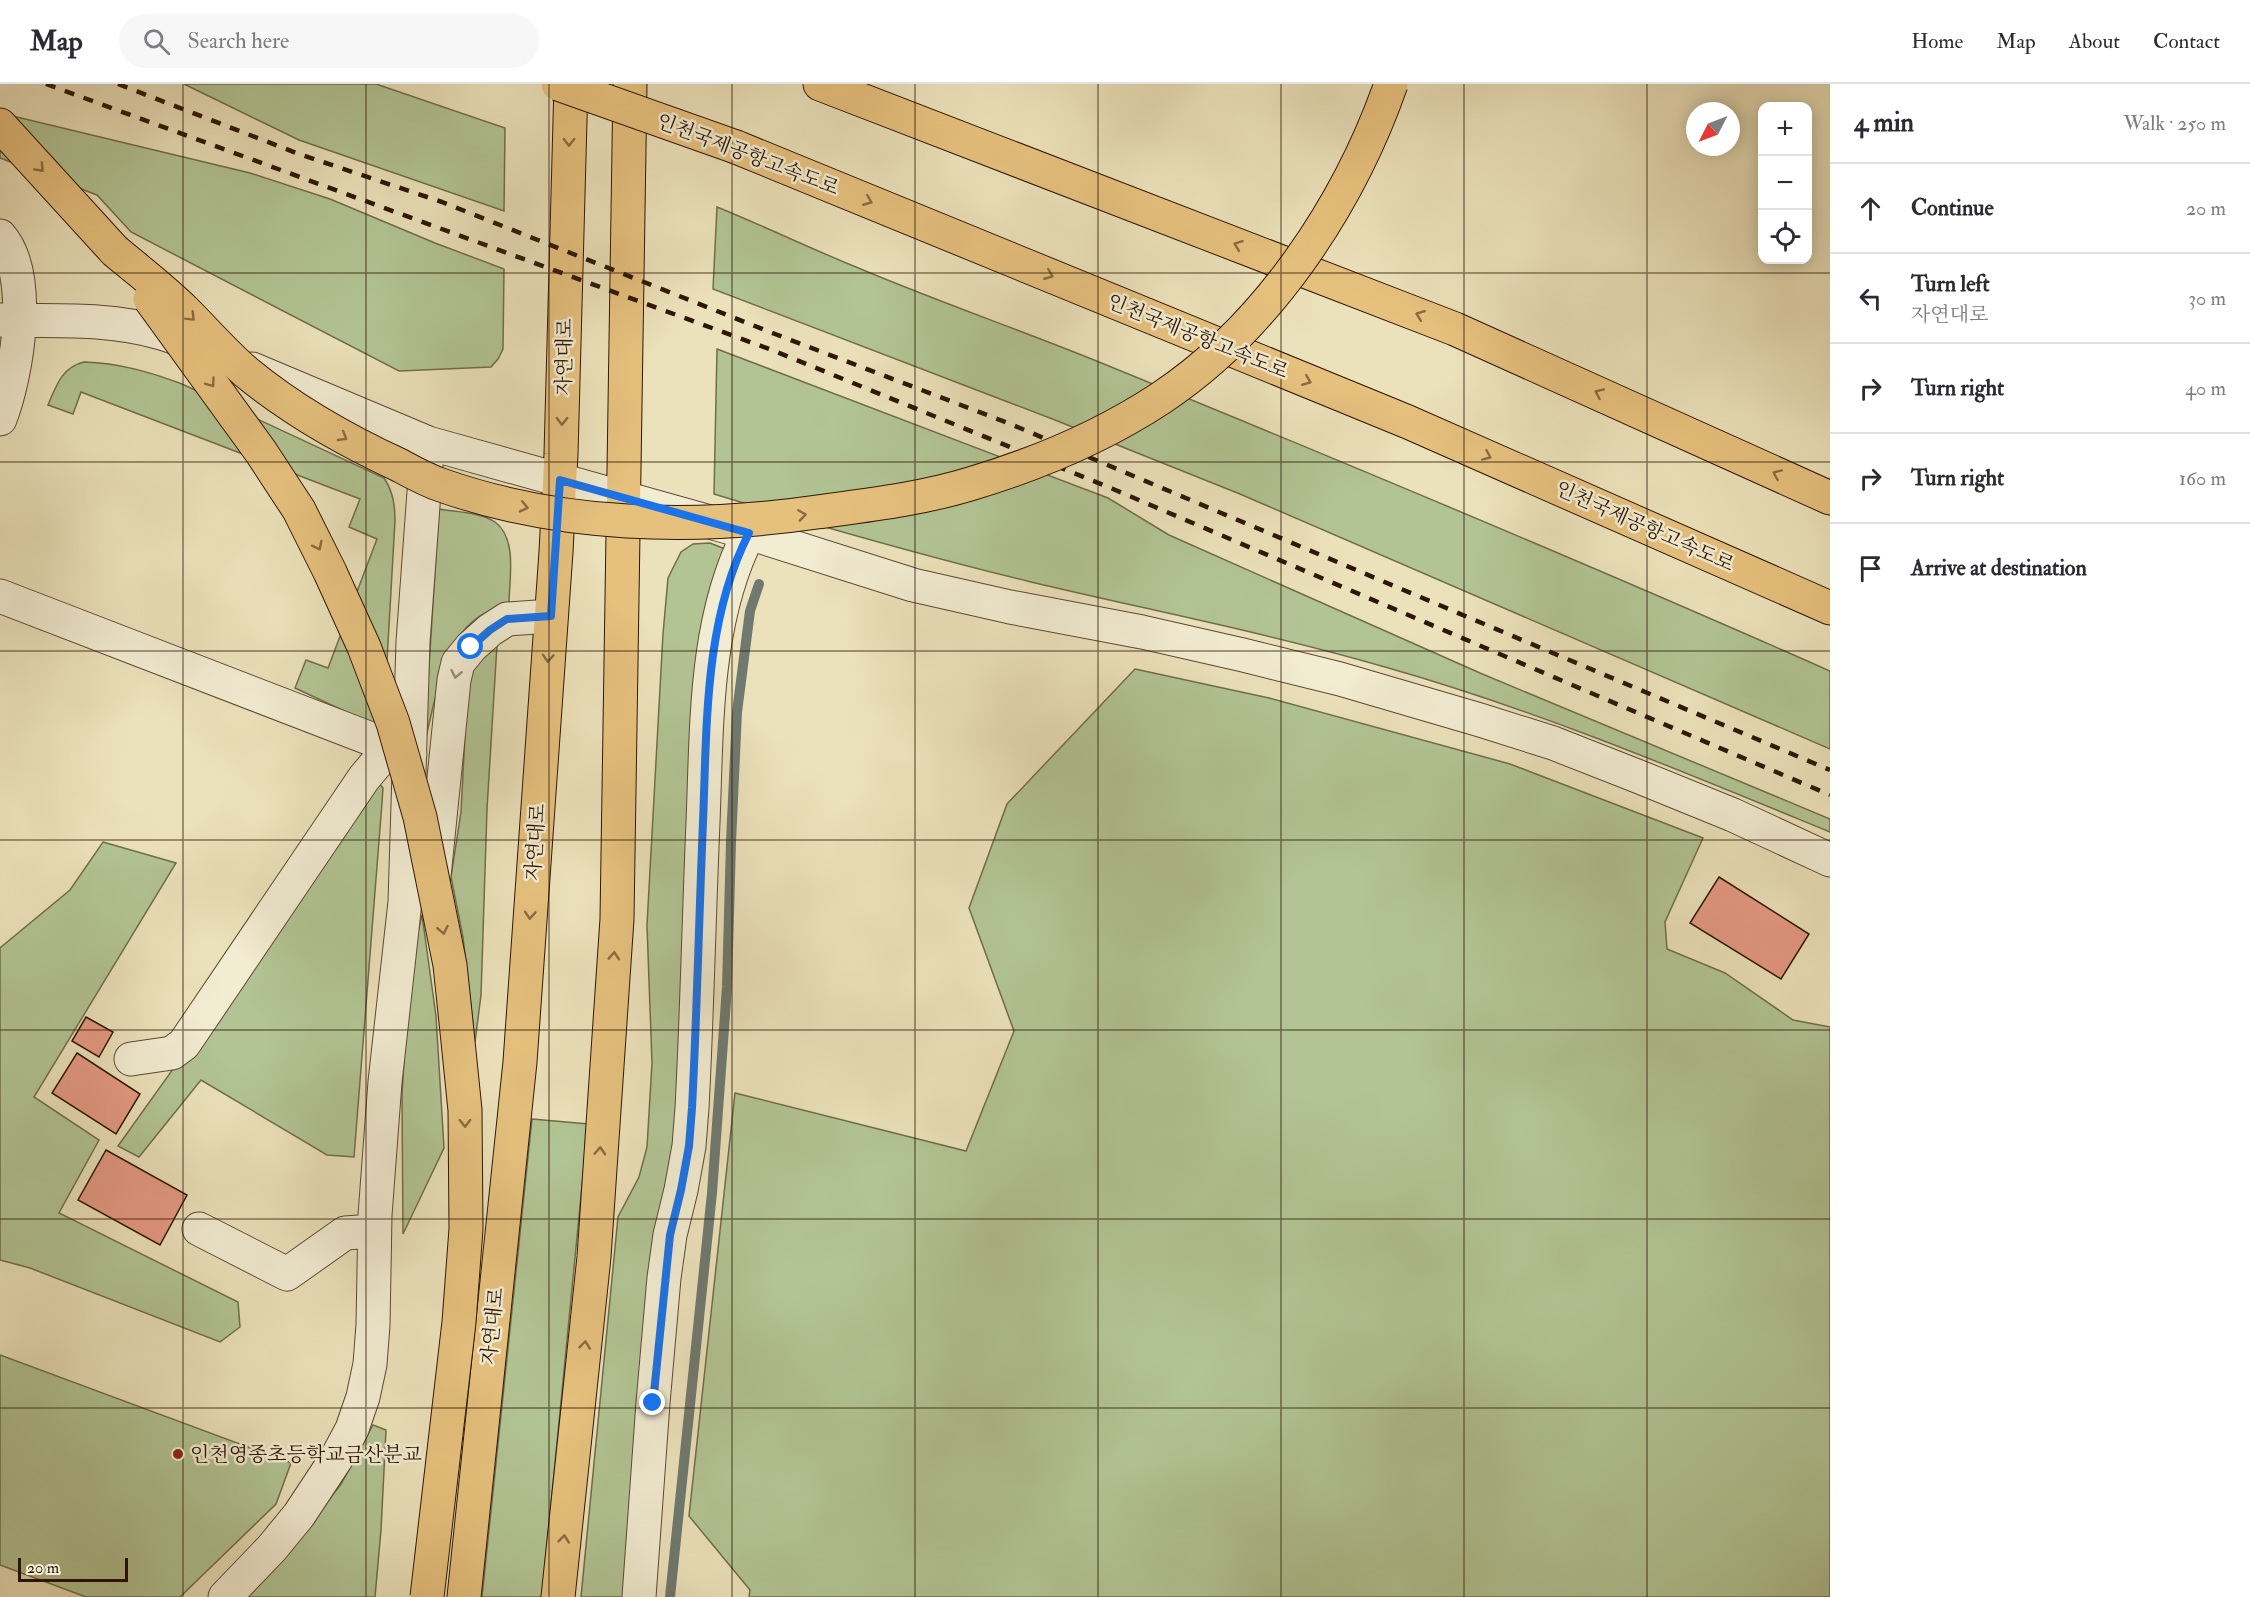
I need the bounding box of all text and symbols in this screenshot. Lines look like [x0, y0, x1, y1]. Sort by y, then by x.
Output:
search box [119, 14, 539, 68]
text: Map [30, 24, 83, 59]
icon: search [140, 25, 173, 58]
text: Search here [188, 27, 289, 55]
text: Home [1911, 28, 1963, 55]
text: Map [1996, 28, 2036, 55]
text: About [2069, 28, 2120, 55]
text: Contact [2153, 28, 2220, 55]
north arrow [1686, 102, 1740, 156]
map controls [1758, 102, 1812, 264]
button: + [1758, 102, 1812, 156]
text: 4 min [1854, 107, 1914, 139]
street label: 인천국제공항고속도로 [653, 108, 842, 201]
text: Walk · 250 m [2123, 111, 2226, 136]
one-way arrow [563, 138, 575, 147]
button: − [1758, 156, 1812, 210]
one-way arrow [33, 162, 44, 172]
icon: ahead [1854, 192, 1887, 225]
one-way arrow [862, 194, 873, 206]
text: Continue [1911, 194, 1994, 222]
text: 20 m [2186, 196, 2226, 221]
button: locate [1758, 210, 1812, 264]
one-way arrow [1234, 240, 1245, 252]
one-way arrow [1043, 268, 1054, 280]
text: Turn left [1911, 270, 1990, 298]
icon: left [1854, 282, 1887, 315]
text: 30 m [2188, 286, 2226, 311]
street label: 인천국제공항고속도로 [1104, 289, 1292, 384]
text: 자연대로 [1911, 302, 1988, 327]
one-way arrow [184, 310, 195, 321]
one-way arrow [1416, 310, 1427, 322]
street label: 자연대로 [551, 318, 578, 396]
icon: right [1854, 372, 1887, 405]
one-way arrow [1301, 374, 1312, 386]
text: Turn right [1911, 374, 2004, 402]
text: 40 m [2185, 376, 2226, 401]
one-way arrow [204, 377, 215, 388]
one-way arrow [1594, 389, 1605, 401]
one-way arrow [556, 417, 568, 426]
one-way arrow [337, 430, 347, 442]
one-way arrow [1480, 449, 1491, 461]
icon: right [1854, 462, 1887, 495]
text: Turn right [1911, 464, 2004, 492]
text: 160 m [2179, 466, 2226, 491]
one-way arrow [1772, 469, 1783, 481]
street label: 인천국제공항고속도로 [1551, 476, 1738, 577]
one-way arrow [519, 500, 529, 513]
one-way arrow [797, 509, 806, 521]
one-way arrow [310, 540, 322, 551]
icon: arrive [1854, 552, 1887, 585]
text: Arrive at destination [1911, 554, 2087, 582]
route start [457, 633, 483, 659]
one-way arrow [542, 653, 555, 662]
one-way arrow [450, 669, 463, 679]
street label: 자연대로 [520, 803, 551, 881]
one-way arrow [524, 911, 537, 920]
one-way arrow [436, 924, 449, 934]
one-way arrow [607, 951, 620, 961]
one-way arrow [459, 1119, 471, 1128]
one-way arrow [594, 1146, 607, 1155]
street label: 자연대로 [476, 1286, 509, 1366]
one-way arrow [578, 1340, 591, 1349]
route end [639, 1389, 665, 1415]
place label: 인천영종초등학교금산분교 [190, 1442, 423, 1467]
marker: 인천영종초등학교금산분교 [171, 1447, 185, 1461]
one-way arrow [558, 1534, 570, 1543]
scale bar [18, 1555, 128, 1582]
text: 20 m [27, 1558, 59, 1578]

